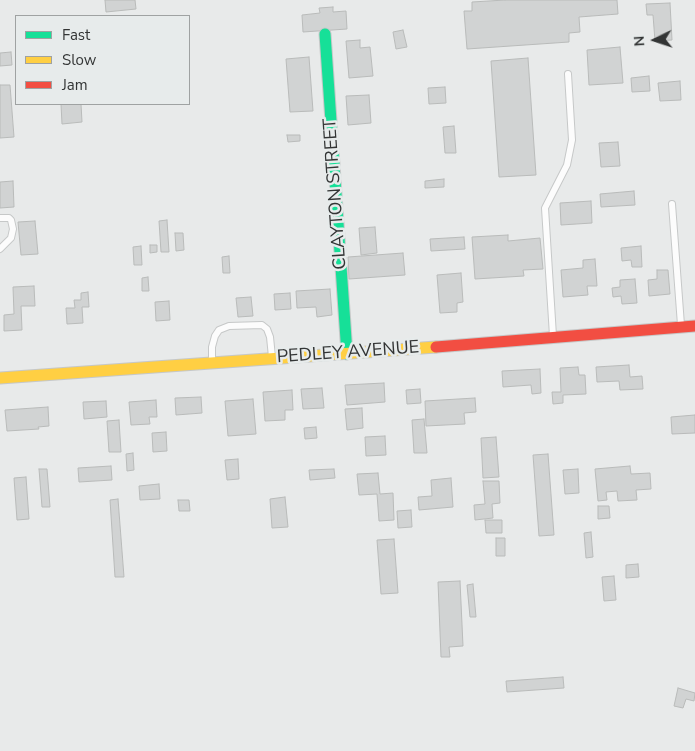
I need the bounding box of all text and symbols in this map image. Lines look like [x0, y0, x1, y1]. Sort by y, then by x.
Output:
legend [15, 15, 190, 105]
north arrow [630, 15, 680, 65]
text: Fast [62, 25, 90, 45]
text: N [630, 35, 649, 47]
text: Slow [62, 50, 96, 70]
text: Jam [62, 75, 88, 95]
street label: CLAYTON STREET [320, 118, 352, 270]
street label: PEDLEY AVENUE [276, 337, 420, 369]

